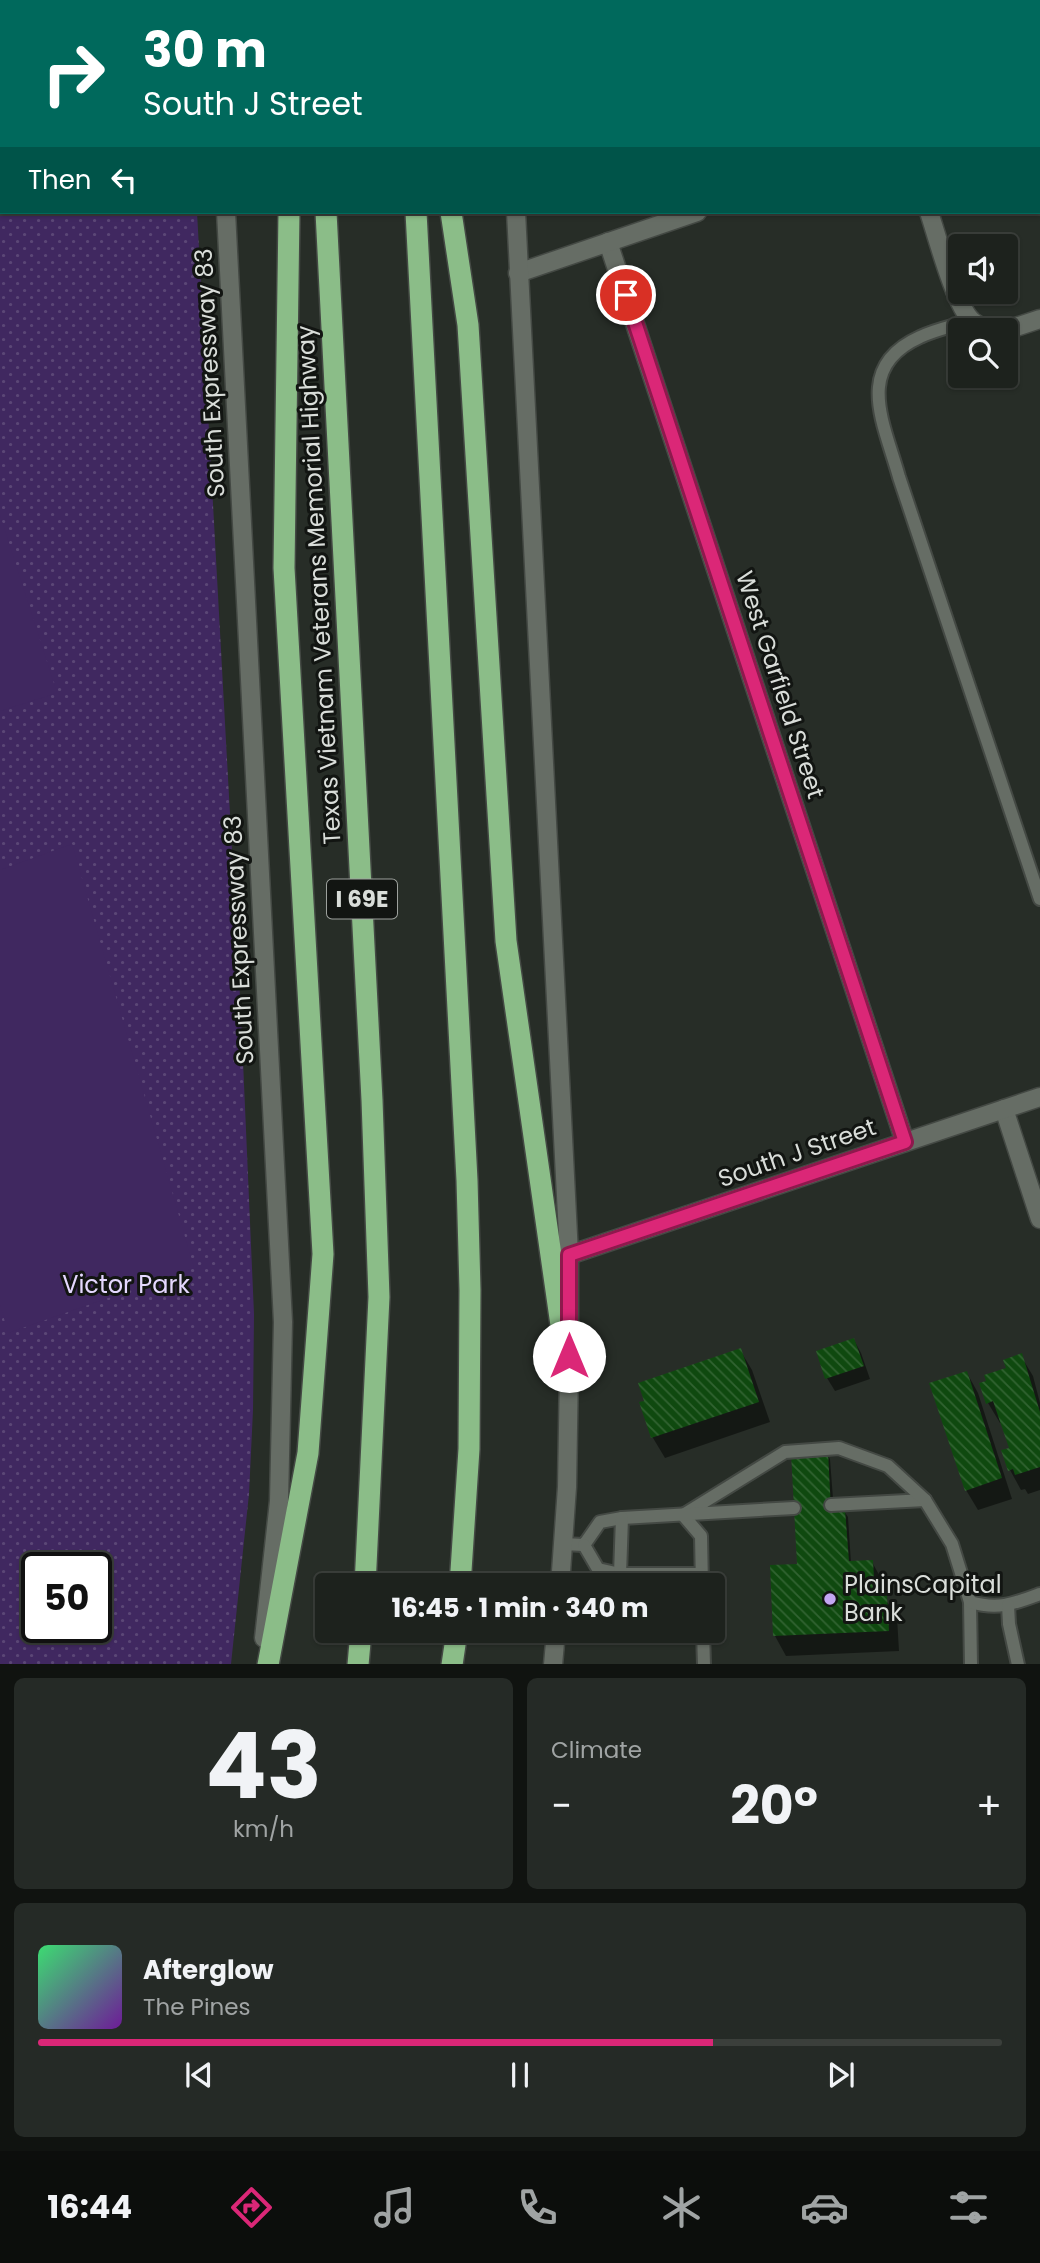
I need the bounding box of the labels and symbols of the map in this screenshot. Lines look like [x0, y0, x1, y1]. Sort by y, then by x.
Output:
street label: South Expressway 83 [186, 248, 233, 498]
pin [596, 265, 656, 325]
street label: Texas Vietnam Veterans Memorial Highway [288, 324, 349, 845]
street label: West Garfield Street [728, 567, 833, 803]
street label: South Expressway 83 [215, 815, 262, 1065]
road number: I 69E [327, 879, 397, 918]
street label: South J Street [714, 1110, 880, 1195]
park label: Victor Park [62, 1268, 190, 1301]
position arrow [532, 1319, 606, 1393]
speed limit sign: 50 [21, 1552, 112, 1643]
place label: PlainsCapital Bank [844, 1568, 1002, 1629]
marker: PlainsCapital Bank [822, 1591, 838, 1607]

